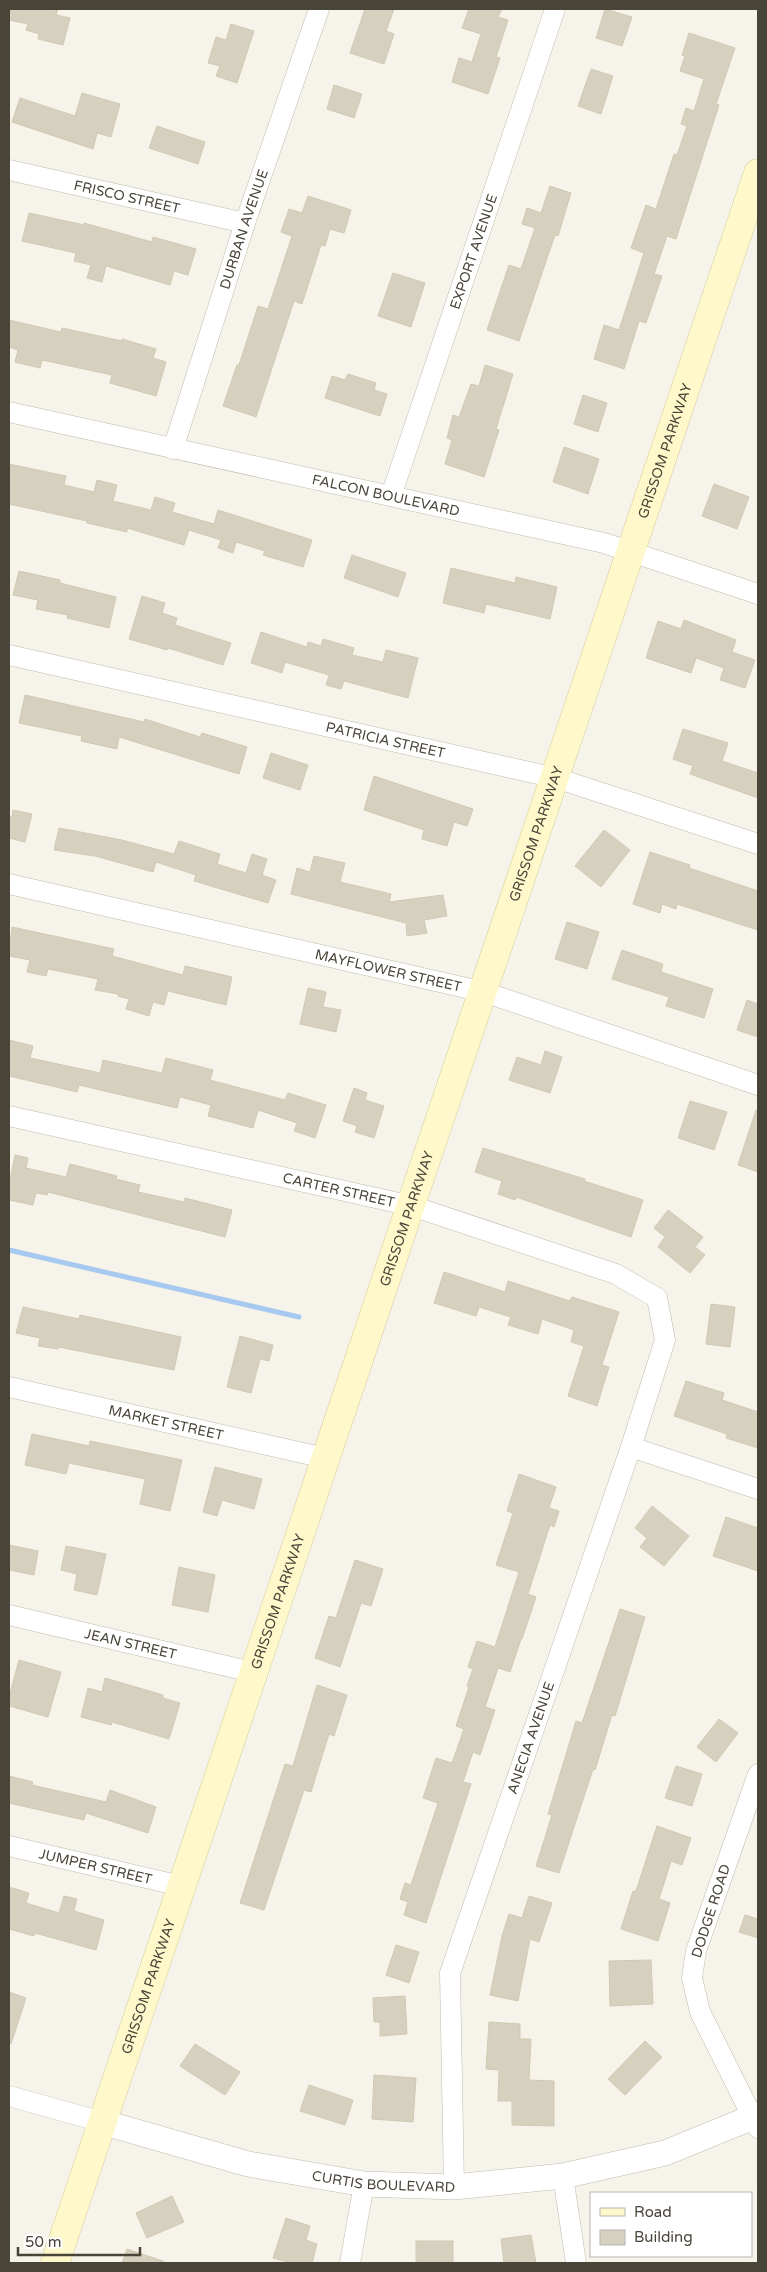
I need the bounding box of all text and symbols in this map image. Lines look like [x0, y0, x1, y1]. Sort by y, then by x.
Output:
street label: DURBAN AVENUE [216, 167, 272, 291]
street label: FRISCO STREET [72, 176, 182, 217]
street label: EXPORT AVENUE [446, 192, 501, 311]
street label: GRISSOM PARKWAY [634, 381, 695, 521]
street label: FALCON BOULEVARD [311, 470, 461, 520]
street label: PATRICIA STREET [324, 718, 447, 761]
street label: GRISSOM PARKWAY [505, 764, 566, 904]
street label: MAYFLOWER STREET [313, 945, 464, 995]
street label: GRISSOM PARKWAY [376, 1149, 437, 1288]
street label: CARTER STREET [281, 1169, 397, 1211]
street label: MARKET STREET [107, 1401, 226, 1444]
street label: GRISSOM PARKWAY [247, 1532, 308, 1671]
street label: JEAN STREET [83, 1625, 179, 1663]
street label: ANECIA AVENUE [504, 1680, 558, 1796]
street label: JUMPER STREET [37, 1845, 154, 1888]
street label: DODGE ROAD [688, 1862, 734, 1960]
street label: GRISSOM PARKWAY [117, 1916, 179, 2056]
street label: CURTIS BOULEVARD [311, 2167, 456, 2196]
legend [590, 2192, 752, 2257]
text: Road [634, 2203, 672, 2221]
scale bar [18, 2224, 140, 2256]
text: Building [634, 2228, 693, 2246]
text: 50 m [25, 2233, 62, 2251]

